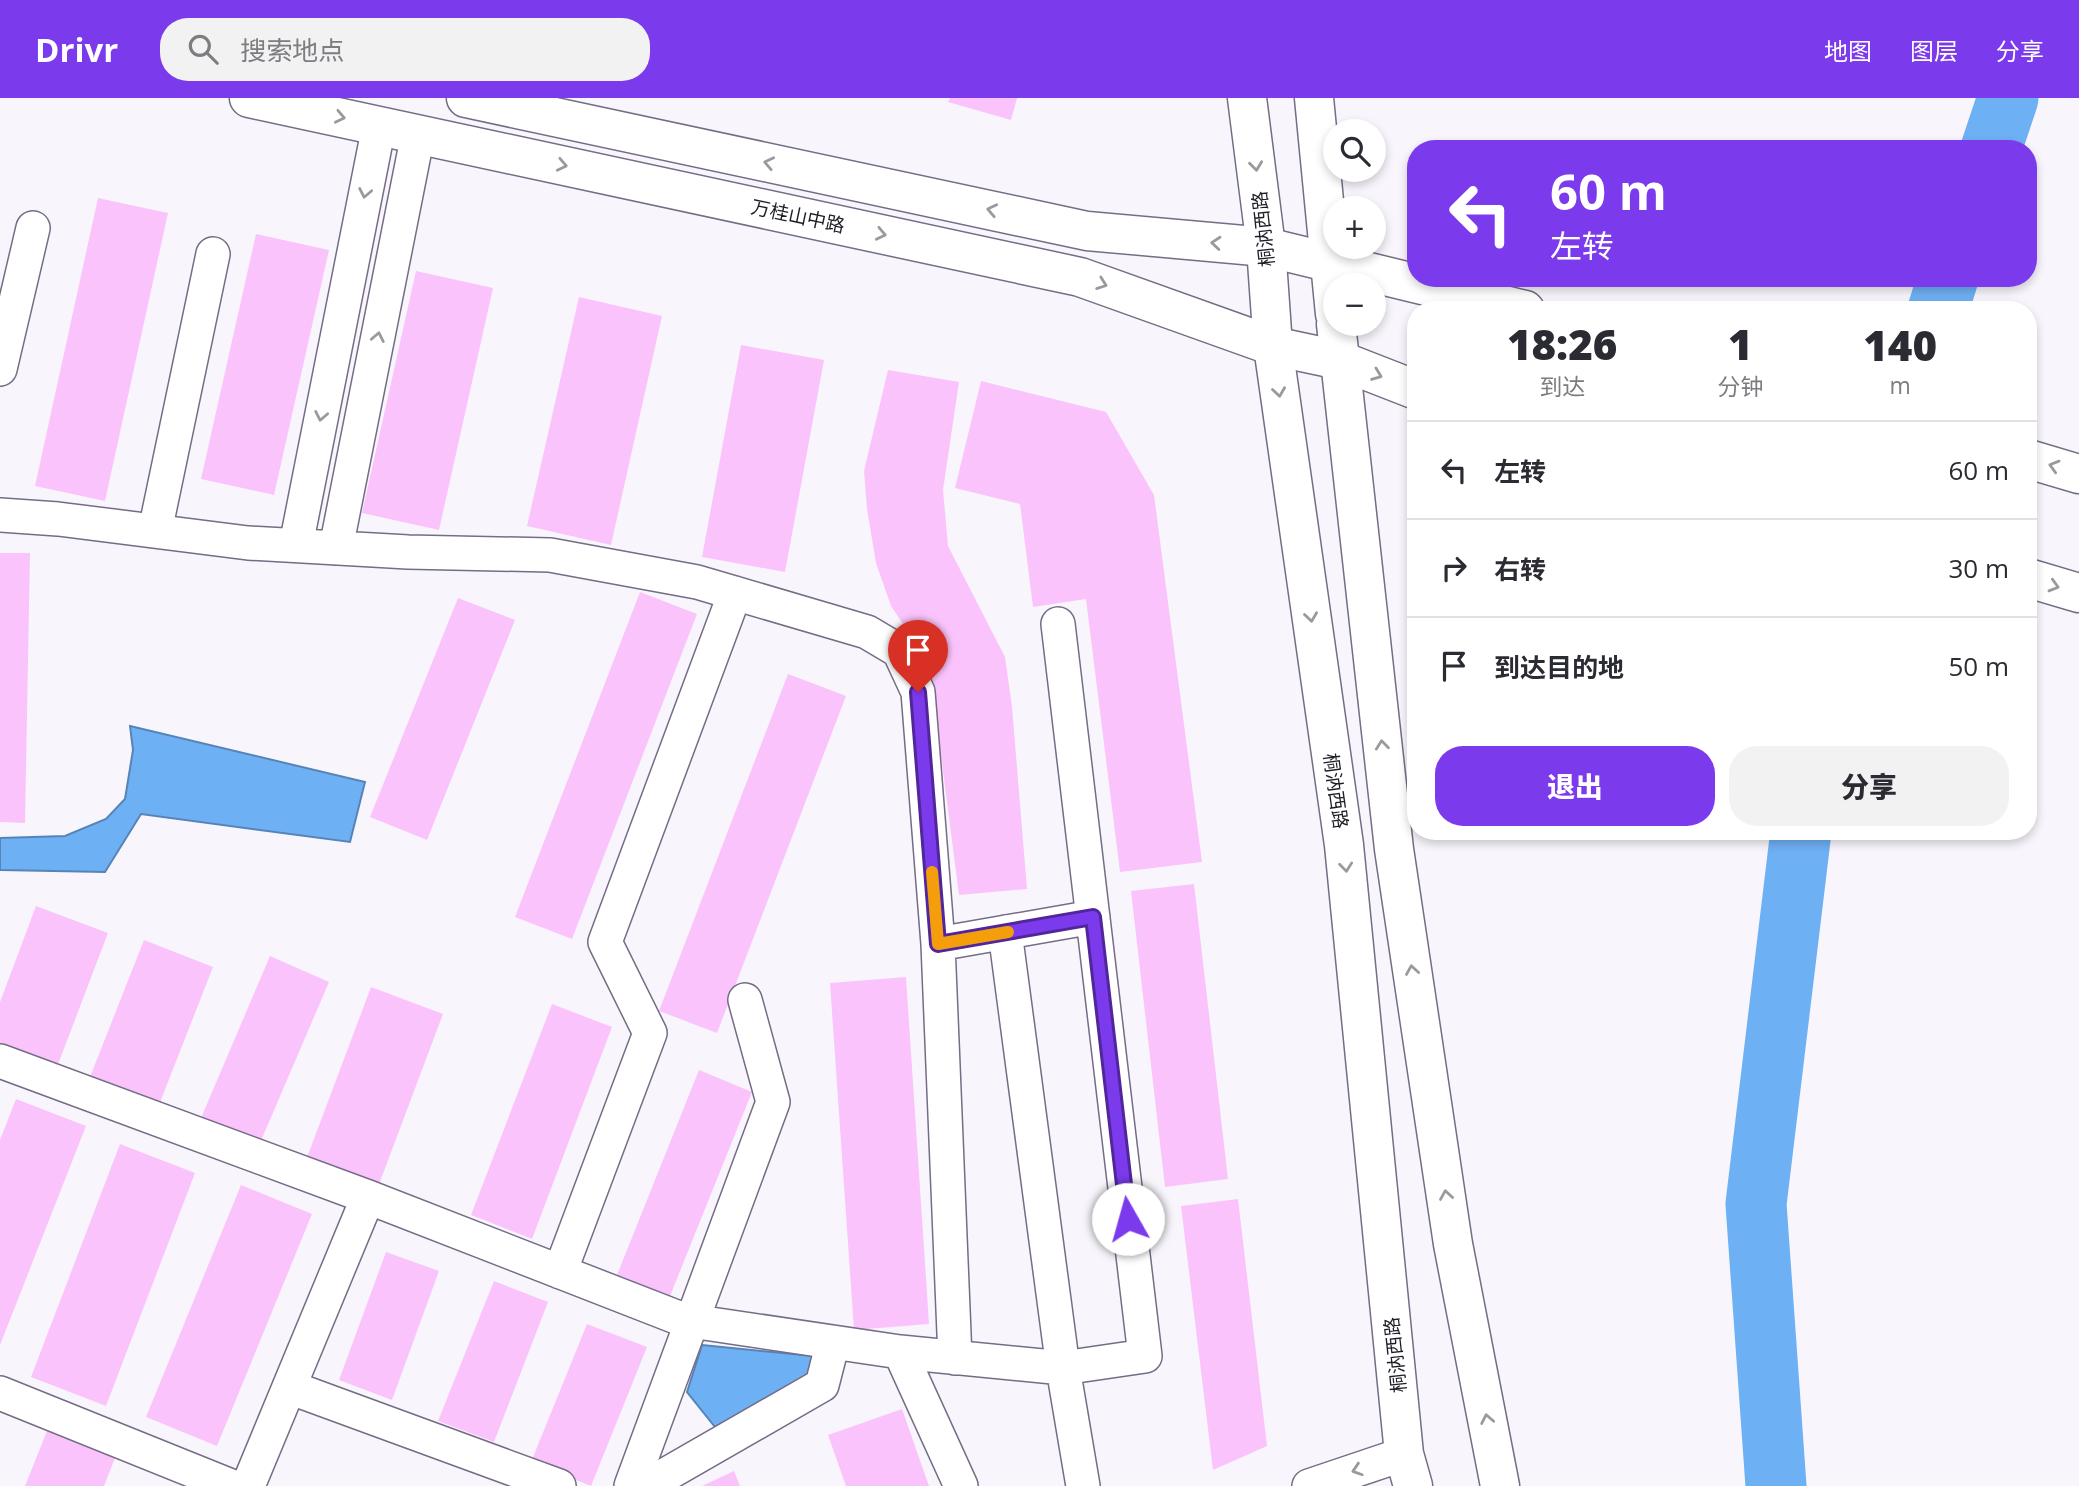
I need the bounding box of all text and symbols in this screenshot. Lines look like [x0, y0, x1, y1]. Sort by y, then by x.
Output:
search box [160, 18, 650, 81]
text: Drivr [35, 27, 118, 72]
icon: search [184, 30, 222, 68]
text: 搜索地点 [240, 32, 344, 68]
text: 地图 [1824, 34, 1872, 67]
text: 图层 [1910, 34, 1958, 67]
text: 分享 [1996, 34, 2044, 67]
one-way arrow [334, 109, 346, 124]
map controls [1323, 119, 1386, 336]
button: search [1323, 119, 1386, 182]
one-way arrow [763, 156, 775, 171]
one-way arrow [556, 157, 568, 172]
text: 60 m [1550, 158, 1667, 224]
one-way arrow [1248, 160, 1263, 172]
icon: left [1435, 168, 1526, 259]
one-way arrow [359, 187, 374, 199]
street label: 桐汭西路 [1246, 190, 1280, 268]
street label: 万桂山中路 [749, 193, 847, 239]
button: + [1323, 196, 1386, 259]
one-way arrow [986, 204, 998, 219]
text: 左转 [1550, 224, 1614, 267]
one-way arrow [875, 225, 887, 240]
one-way arrow [1211, 236, 1222, 251]
button: − [1323, 273, 1386, 336]
one-way arrow [1096, 276, 1108, 290]
text: 18:26 [1507, 315, 1617, 372]
text: 1 [1728, 315, 1753, 372]
text: 140 [1863, 316, 1937, 373]
one-way arrow [370, 331, 385, 343]
one-way arrow [1371, 367, 1383, 381]
text: m [1890, 369, 1911, 401]
text: 到达 [1539, 370, 1585, 402]
text: 分钟 [1717, 370, 1763, 402]
one-way arrow [1271, 386, 1286, 398]
one-way arrow [315, 410, 330, 422]
icon: left [1435, 451, 1473, 489]
text: 60 m [1948, 452, 2009, 488]
text: 左转 [1494, 453, 1546, 489]
one-way arrow [2048, 460, 2060, 475]
icon: right [1435, 549, 1473, 587]
text: 30 m [1948, 550, 2009, 586]
text: 右转 [1494, 551, 1546, 587]
one-way arrow [2047, 577, 2059, 592]
one-way arrow [1304, 611, 1319, 623]
pin [888, 620, 948, 692]
icon: arrive [899, 631, 937, 669]
icon: arrive [1435, 647, 1473, 685]
text: 50 m [1948, 648, 2009, 684]
text: 到达目的地 [1494, 649, 1624, 685]
one-way arrow [1375, 739, 1390, 750]
button: 退出 [1435, 746, 1715, 826]
button: 分享 [1729, 746, 2009, 826]
street label: 桐汭西路 [1318, 752, 1354, 830]
one-way arrow [1338, 862, 1353, 873]
one-way arrow [1405, 964, 1420, 976]
position arrow [1091, 1182, 1165, 1256]
one-way arrow [1439, 1189, 1454, 1201]
street label: 桐汭西路 [1378, 1316, 1412, 1394]
one-way arrow [1480, 1413, 1495, 1425]
one-way arrow [1351, 1462, 1363, 1476]

